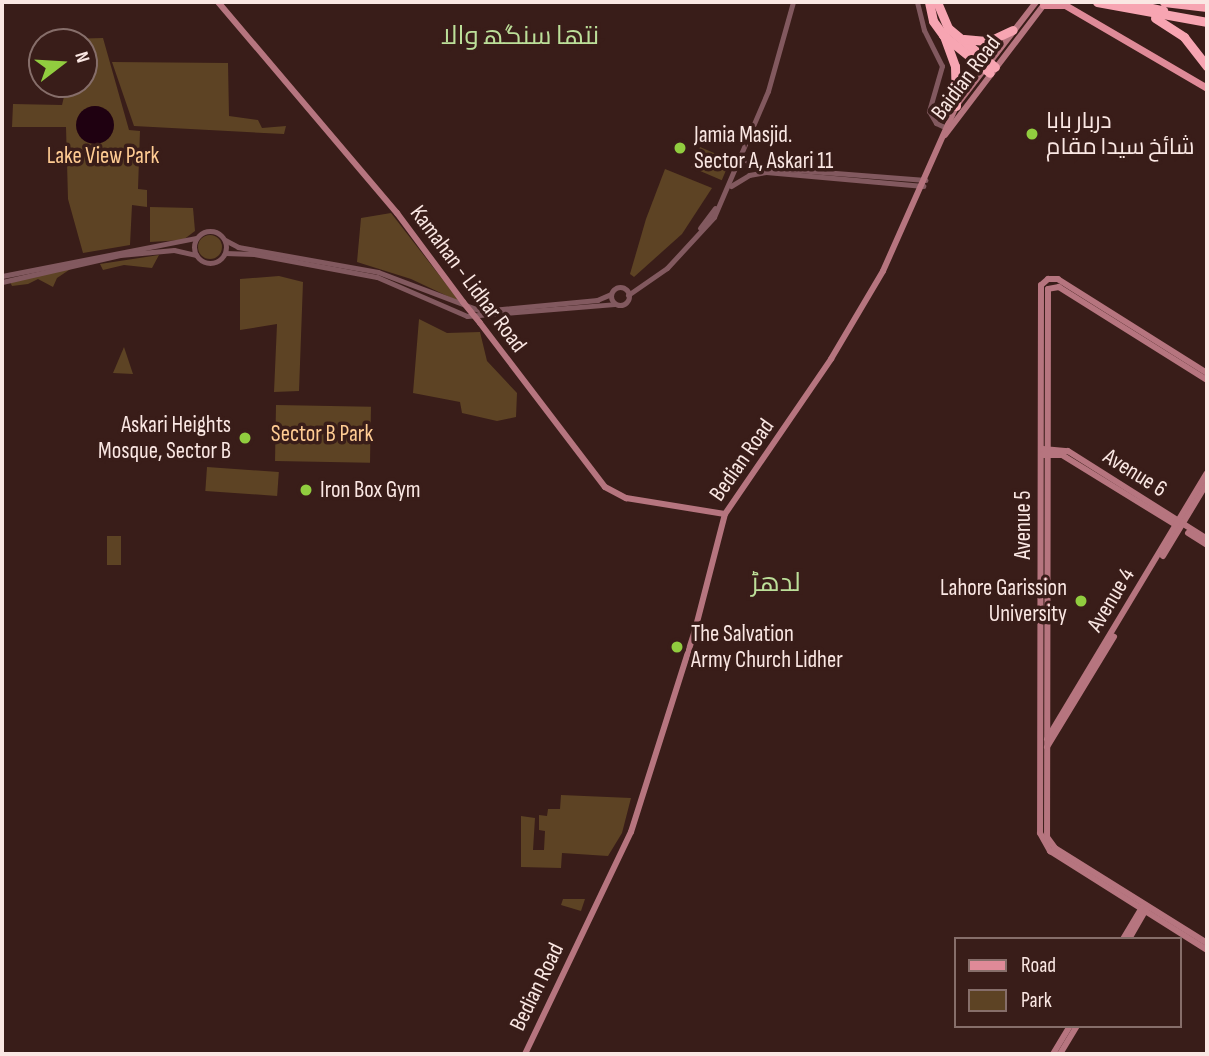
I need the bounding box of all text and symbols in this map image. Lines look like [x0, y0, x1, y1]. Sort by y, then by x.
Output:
district label: نتھا سنگھ والا [441, 21, 599, 53]
north arrow [28, 28, 98, 98]
street label: Baidian Road [925, 31, 1007, 125]
text: N [69, 49, 94, 66]
place label: دربار بابا شائخ سیدا مقام [1046, 107, 1195, 161]
place label: Jamia Masjid. Sector A, Askari 11 [694, 121, 833, 175]
marker: دربار بابا شائخ سیدا مقام [1024, 126, 1040, 142]
marker: Jamia Masjid. Sector A, Askari 11 [672, 140, 688, 156]
park label: Lake View Park [47, 142, 159, 170]
street label: Kamahan - Lidhar Road [404, 200, 532, 358]
place label: Askari Heights Mosque, Sector B [98, 411, 231, 465]
street label: Bedian Road [704, 414, 780, 506]
park label: Sector B Park [271, 420, 373, 448]
marker: Askari Heights Mosque, Sector B [237, 430, 253, 446]
street label: Avenue 6 [1098, 443, 1172, 503]
place label: Iron Box Gym [320, 476, 421, 504]
marker: Iron Box Gym [298, 482, 314, 498]
street label: Avenue 5 [1009, 490, 1037, 560]
street label: Avenue 4 [1081, 563, 1141, 637]
district label: لدھڑ [751, 568, 801, 600]
place label: Lahore Garission University [940, 574, 1067, 628]
marker: Lahore Garission University [1073, 593, 1089, 609]
place label: The Salvation Army Church Lidher [691, 620, 843, 674]
marker: The Salvation Army Church Lidher [669, 639, 685, 655]
legend [954, 937, 1181, 1028]
street label: Bedian Road [504, 939, 570, 1035]
text: Road [1021, 953, 1056, 978]
text: Park [1021, 988, 1052, 1013]

